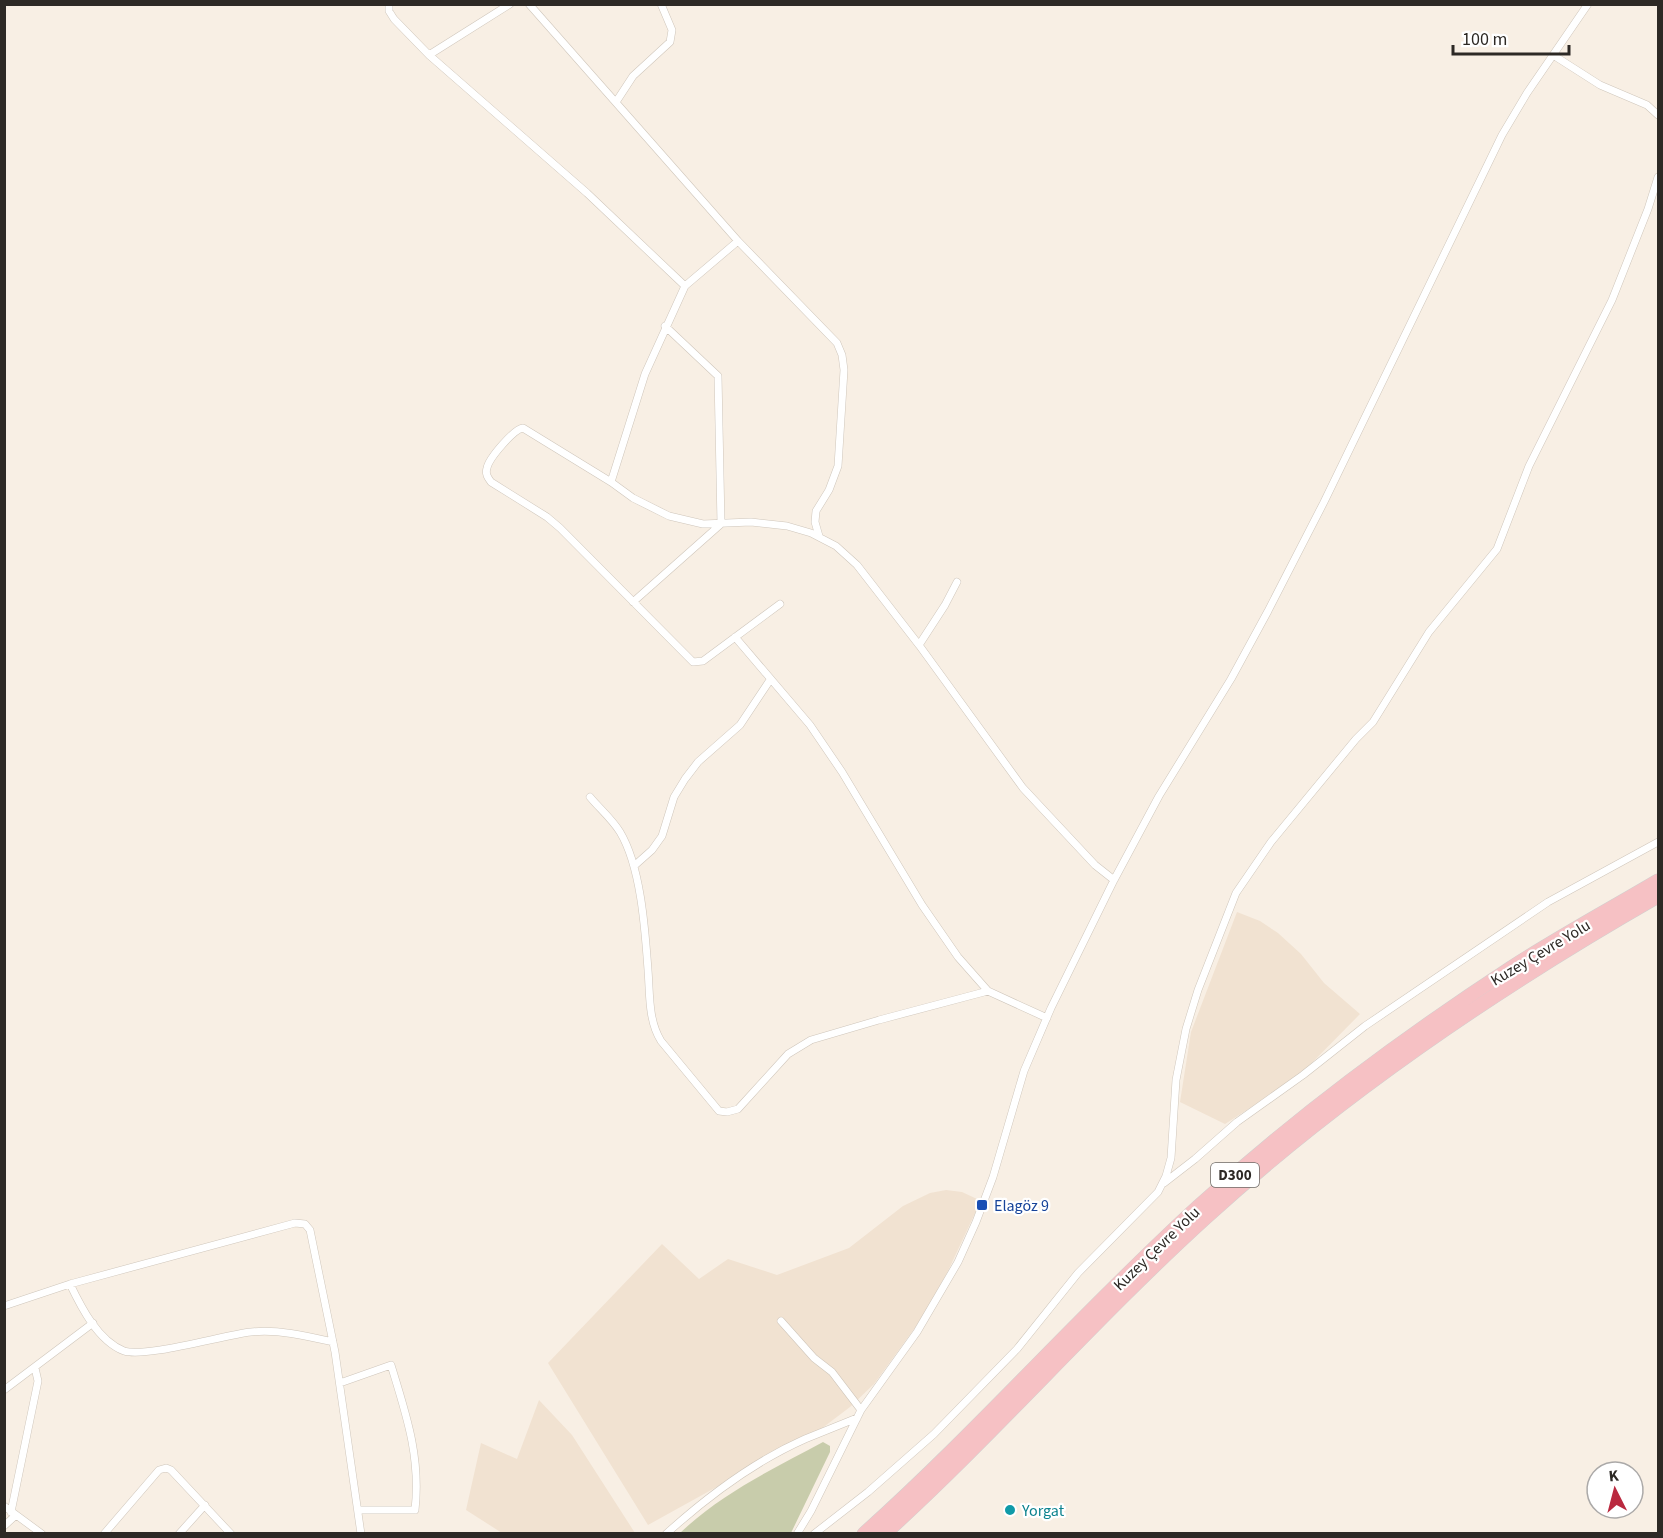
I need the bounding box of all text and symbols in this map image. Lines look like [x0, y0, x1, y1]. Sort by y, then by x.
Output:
scale bar [1453, 18, 1568, 56]
text: 100 m [1462, 27, 1507, 52]
street label: Kuzey Çevre Yolu [1487, 914, 1594, 991]
road number: D300 [1211, 1163, 1259, 1187]
place label: Elagöz 9 [994, 1195, 1049, 1217]
marker: Elagöz 9 [975, 1198, 989, 1212]
street label: Kuzey Çevre Yolu [1109, 1202, 1205, 1296]
north arrow [1585, 1460, 1645, 1520]
text: K [1607, 1465, 1620, 1488]
place label: Yorgat [1021, 1500, 1065, 1522]
marker: Yorgat [1003, 1503, 1017, 1517]

